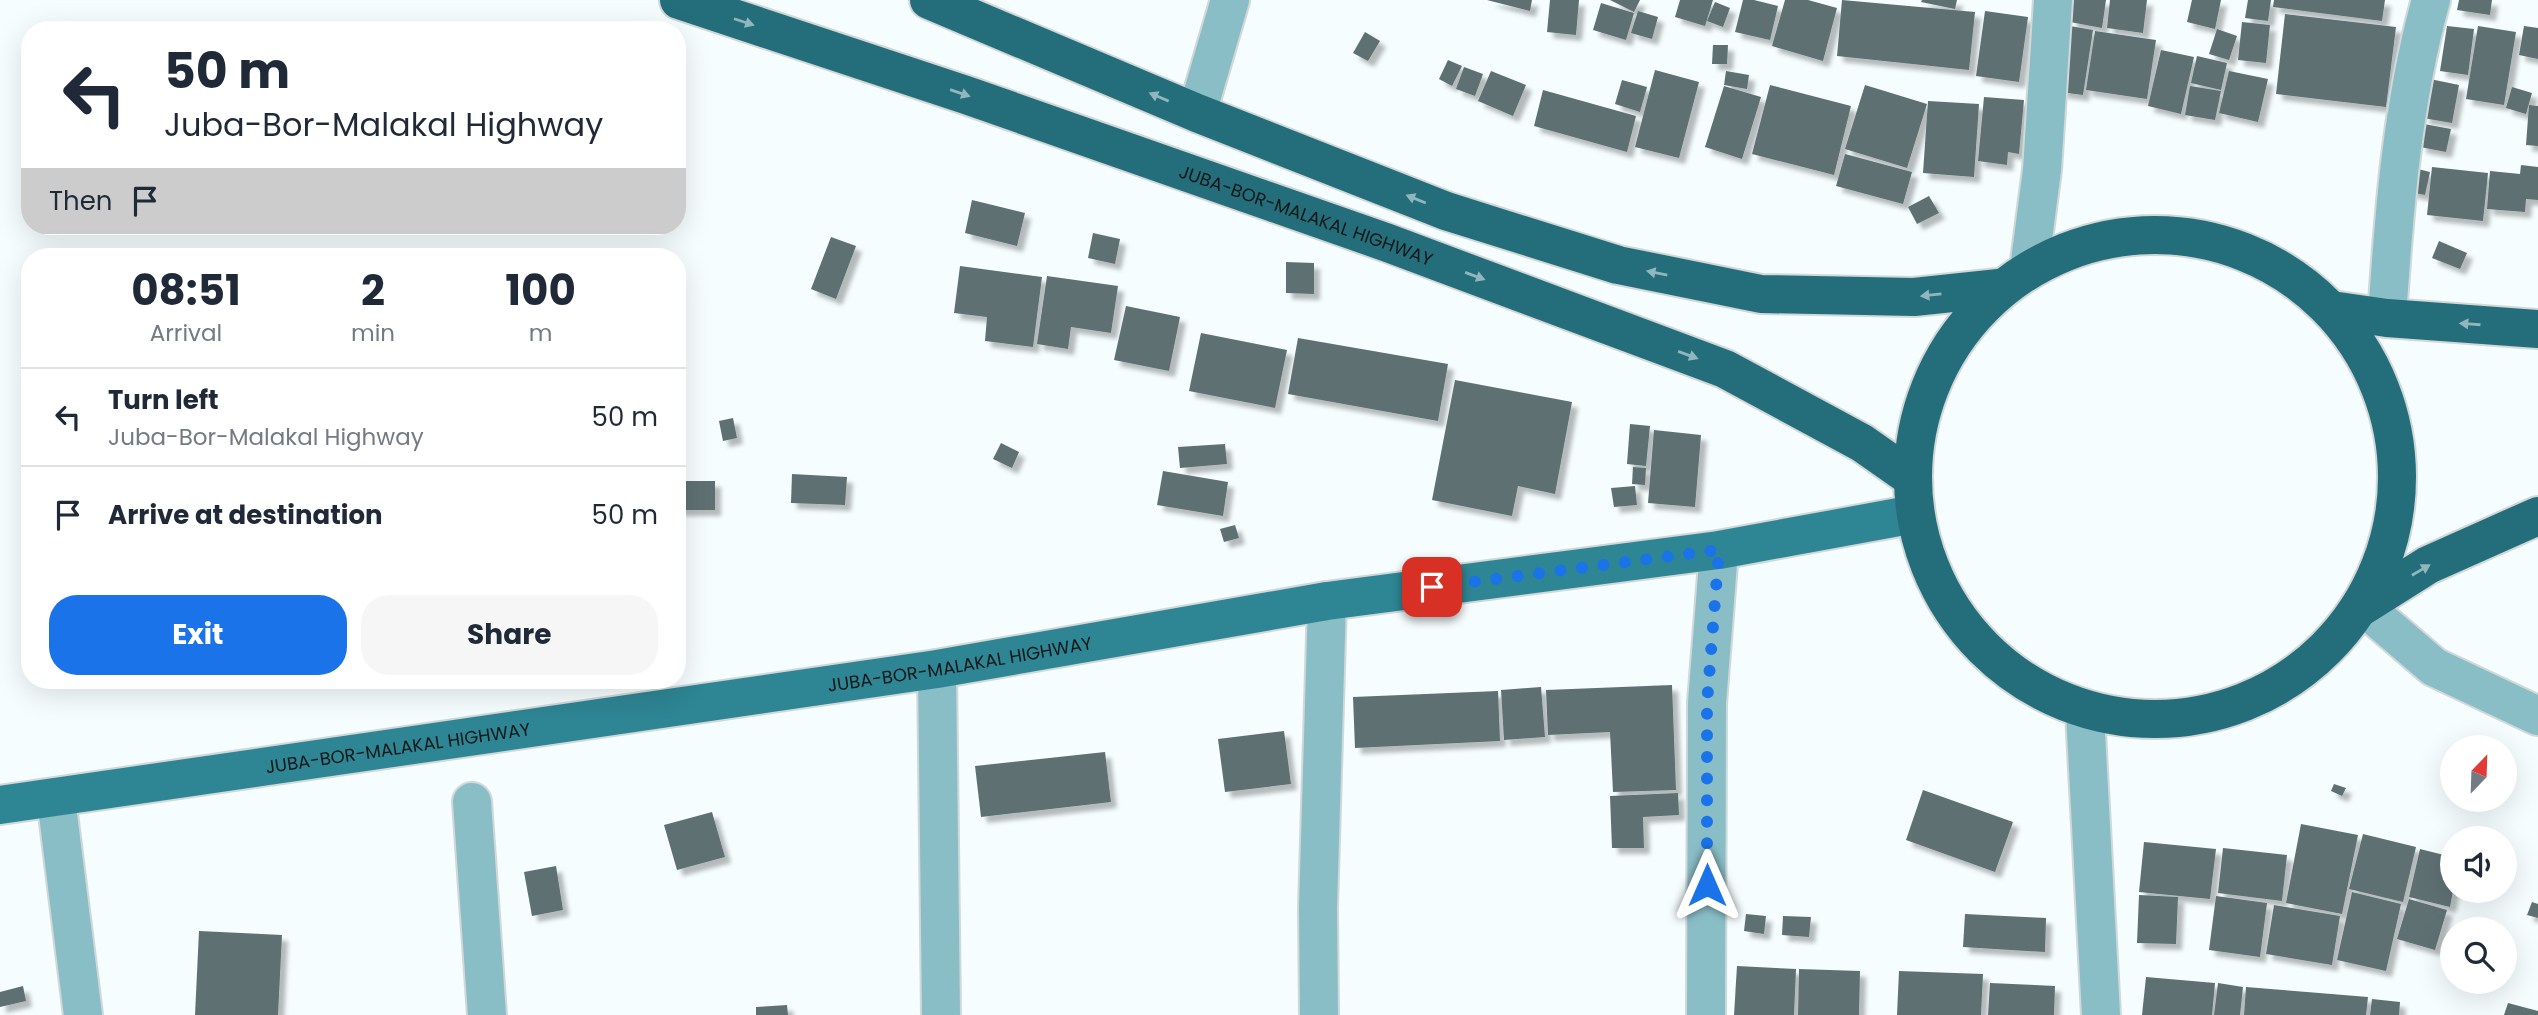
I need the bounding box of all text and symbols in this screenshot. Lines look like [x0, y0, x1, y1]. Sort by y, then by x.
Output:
one-way arrow [734, 17, 755, 27]
text: 50 m [164, 37, 290, 105]
icon: left [49, 49, 140, 140]
one-way arrow [950, 88, 971, 99]
one-way arrow [1149, 91, 1169, 103]
text: Juba-Bor-Malakal Highway [164, 102, 603, 147]
street label: JUBA-BOR-MALAKAL HIGHWAY [1176, 158, 1437, 271]
icon: arrive [126, 182, 164, 220]
text: Then [49, 183, 112, 219]
one-way arrow [1405, 194, 1426, 205]
text: 08:51 [131, 261, 241, 320]
text: 2 [361, 261, 385, 320]
text: 100 [505, 261, 576, 320]
one-way arrow [1646, 268, 1668, 279]
one-way arrow [1464, 270, 1485, 281]
one-way arrow [1920, 290, 1942, 301]
text: Arrival [150, 317, 222, 349]
text: min [351, 317, 395, 349]
text: m [529, 317, 552, 349]
one-way arrow [2459, 318, 2481, 329]
one-way arrow [1677, 350, 1698, 361]
text: Turn left [108, 382, 219, 418]
icon: left [49, 398, 87, 436]
text: 50 m [592, 399, 658, 435]
text: Juba-Bor-Malakal Highway [108, 421, 424, 453]
icon: arrive [49, 496, 87, 534]
text: Arrive at destination [108, 497, 383, 533]
text: 50 m [592, 497, 658, 533]
pin [1402, 557, 1462, 617]
one-way arrow [2411, 564, 2430, 576]
icon: arrive [1413, 568, 1451, 606]
button: Exit [49, 595, 347, 675]
button: Share [361, 595, 658, 675]
street label: JUBA-BOR-MALAKAL HIGHWAY [826, 630, 1094, 697]
street label: JUBA-BOR-MALAKAL HIGHWAY [264, 716, 533, 779]
north arrow [2440, 735, 2516, 812]
map controls [2440, 735, 2517, 994]
button: sound [2440, 826, 2517, 903]
position arrow [1670, 848, 1744, 922]
button: search [2440, 917, 2517, 994]

